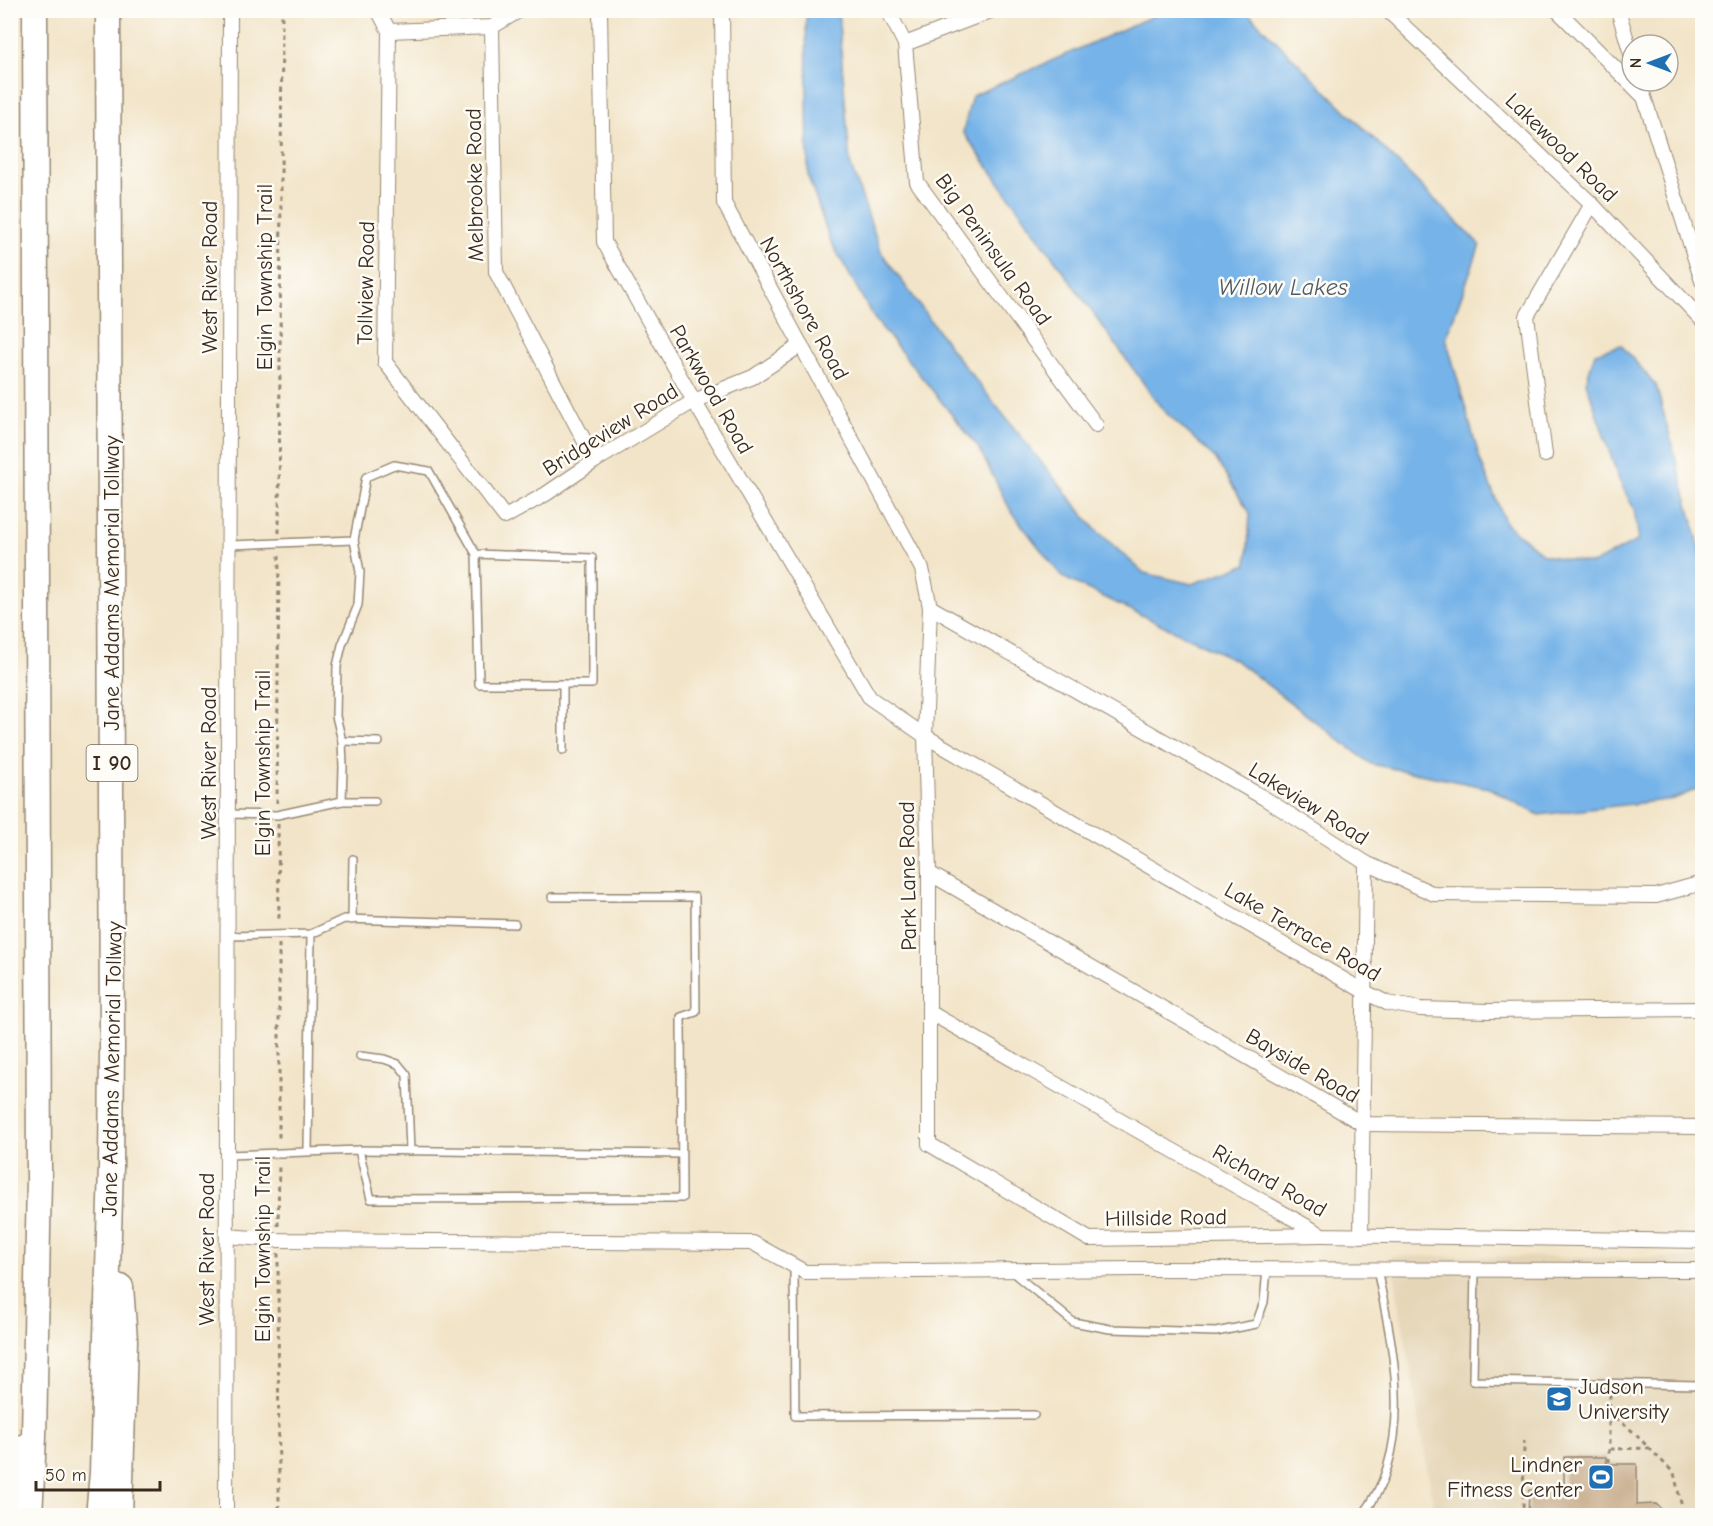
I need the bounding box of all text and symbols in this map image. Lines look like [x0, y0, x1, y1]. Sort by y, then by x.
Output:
north arrow [1620, 33, 1680, 93]
text: N [1627, 58, 1645, 68]
street label: Lakewood Road [1500, 88, 1623, 208]
street label: Melbrooke Road [461, 108, 489, 262]
street label: Big Peninsula Road [930, 169, 1057, 330]
street label: Elgin Township Trail [252, 184, 278, 370]
street label: West River Road [197, 201, 223, 353]
street label: Tollview Road [352, 221, 380, 345]
street label: Northshore Road [754, 232, 854, 385]
water label: Willow Lakes [1218, 273, 1348, 301]
street label: Parkwood Road [664, 320, 759, 459]
street label: Bridgeview Road [538, 378, 683, 482]
street label: Jane Addams Memorial Tollway [99, 435, 125, 731]
street label: Elgin Township Trail [250, 670, 276, 856]
street label: West River Road [196, 687, 222, 839]
road number: I 90 [86, 745, 138, 781]
street label: Lakeview Road [1244, 757, 1373, 851]
street label: Park Lane Road [894, 801, 922, 951]
street label: Lake Terrace Road [1220, 877, 1385, 987]
street label: Jane Addams Memorial Tollway [96, 921, 128, 1217]
street label: Bayside Road [1241, 1023, 1364, 1109]
street label: Richard Road [1208, 1139, 1331, 1223]
street label: Elgin Township Trail [250, 1156, 276, 1342]
street label: West River Road [194, 1173, 220, 1325]
street label: Hillside Road [1105, 1204, 1227, 1232]
place label: Judson University [1578, 1374, 1669, 1425]
school or university icon: Judson University [1544, 1384, 1574, 1414]
place label: Lindner Fitness Center [1447, 1452, 1582, 1503]
scale bar [36, 1454, 160, 1492]
sports icon: Lindner Fitness Center [1586, 1462, 1616, 1492]
text: 50 m [45, 1465, 87, 1486]

